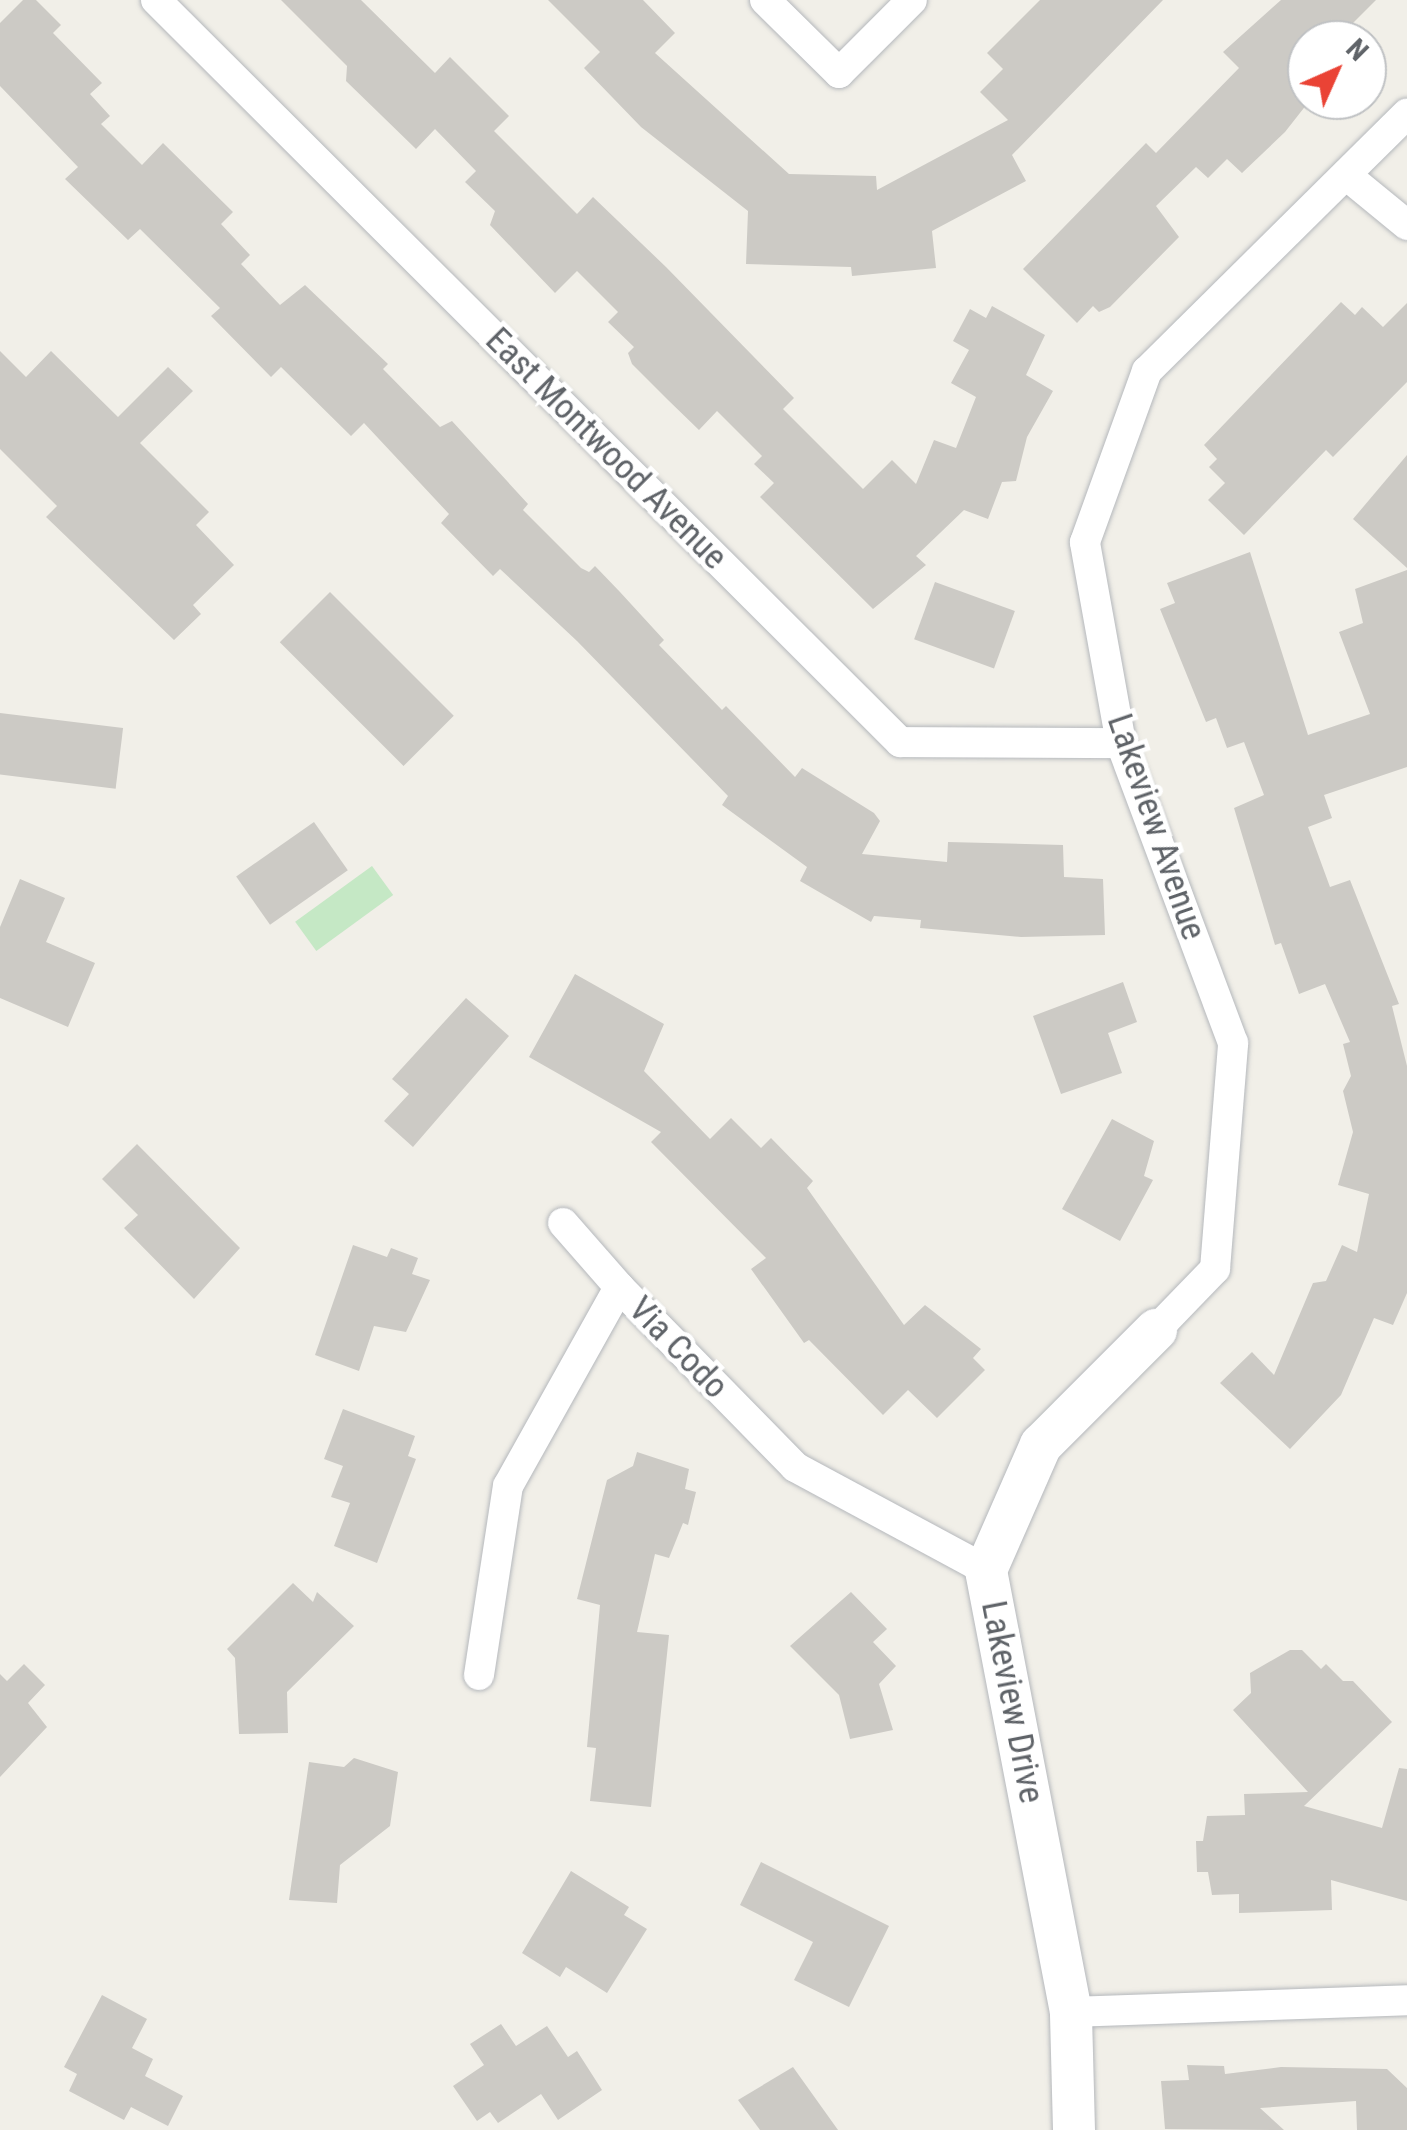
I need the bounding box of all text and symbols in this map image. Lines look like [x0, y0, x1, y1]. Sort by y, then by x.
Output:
north arrow [1287, 20, 1387, 120]
text: N [1339, 32, 1375, 68]
street label: East Montwood Avenue [477, 320, 735, 578]
street label: Lakeview Avenue [1098, 709, 1214, 945]
street label: Via Codo [620, 1289, 736, 1407]
street label: Lakeview Drive [972, 1597, 1052, 1807]

